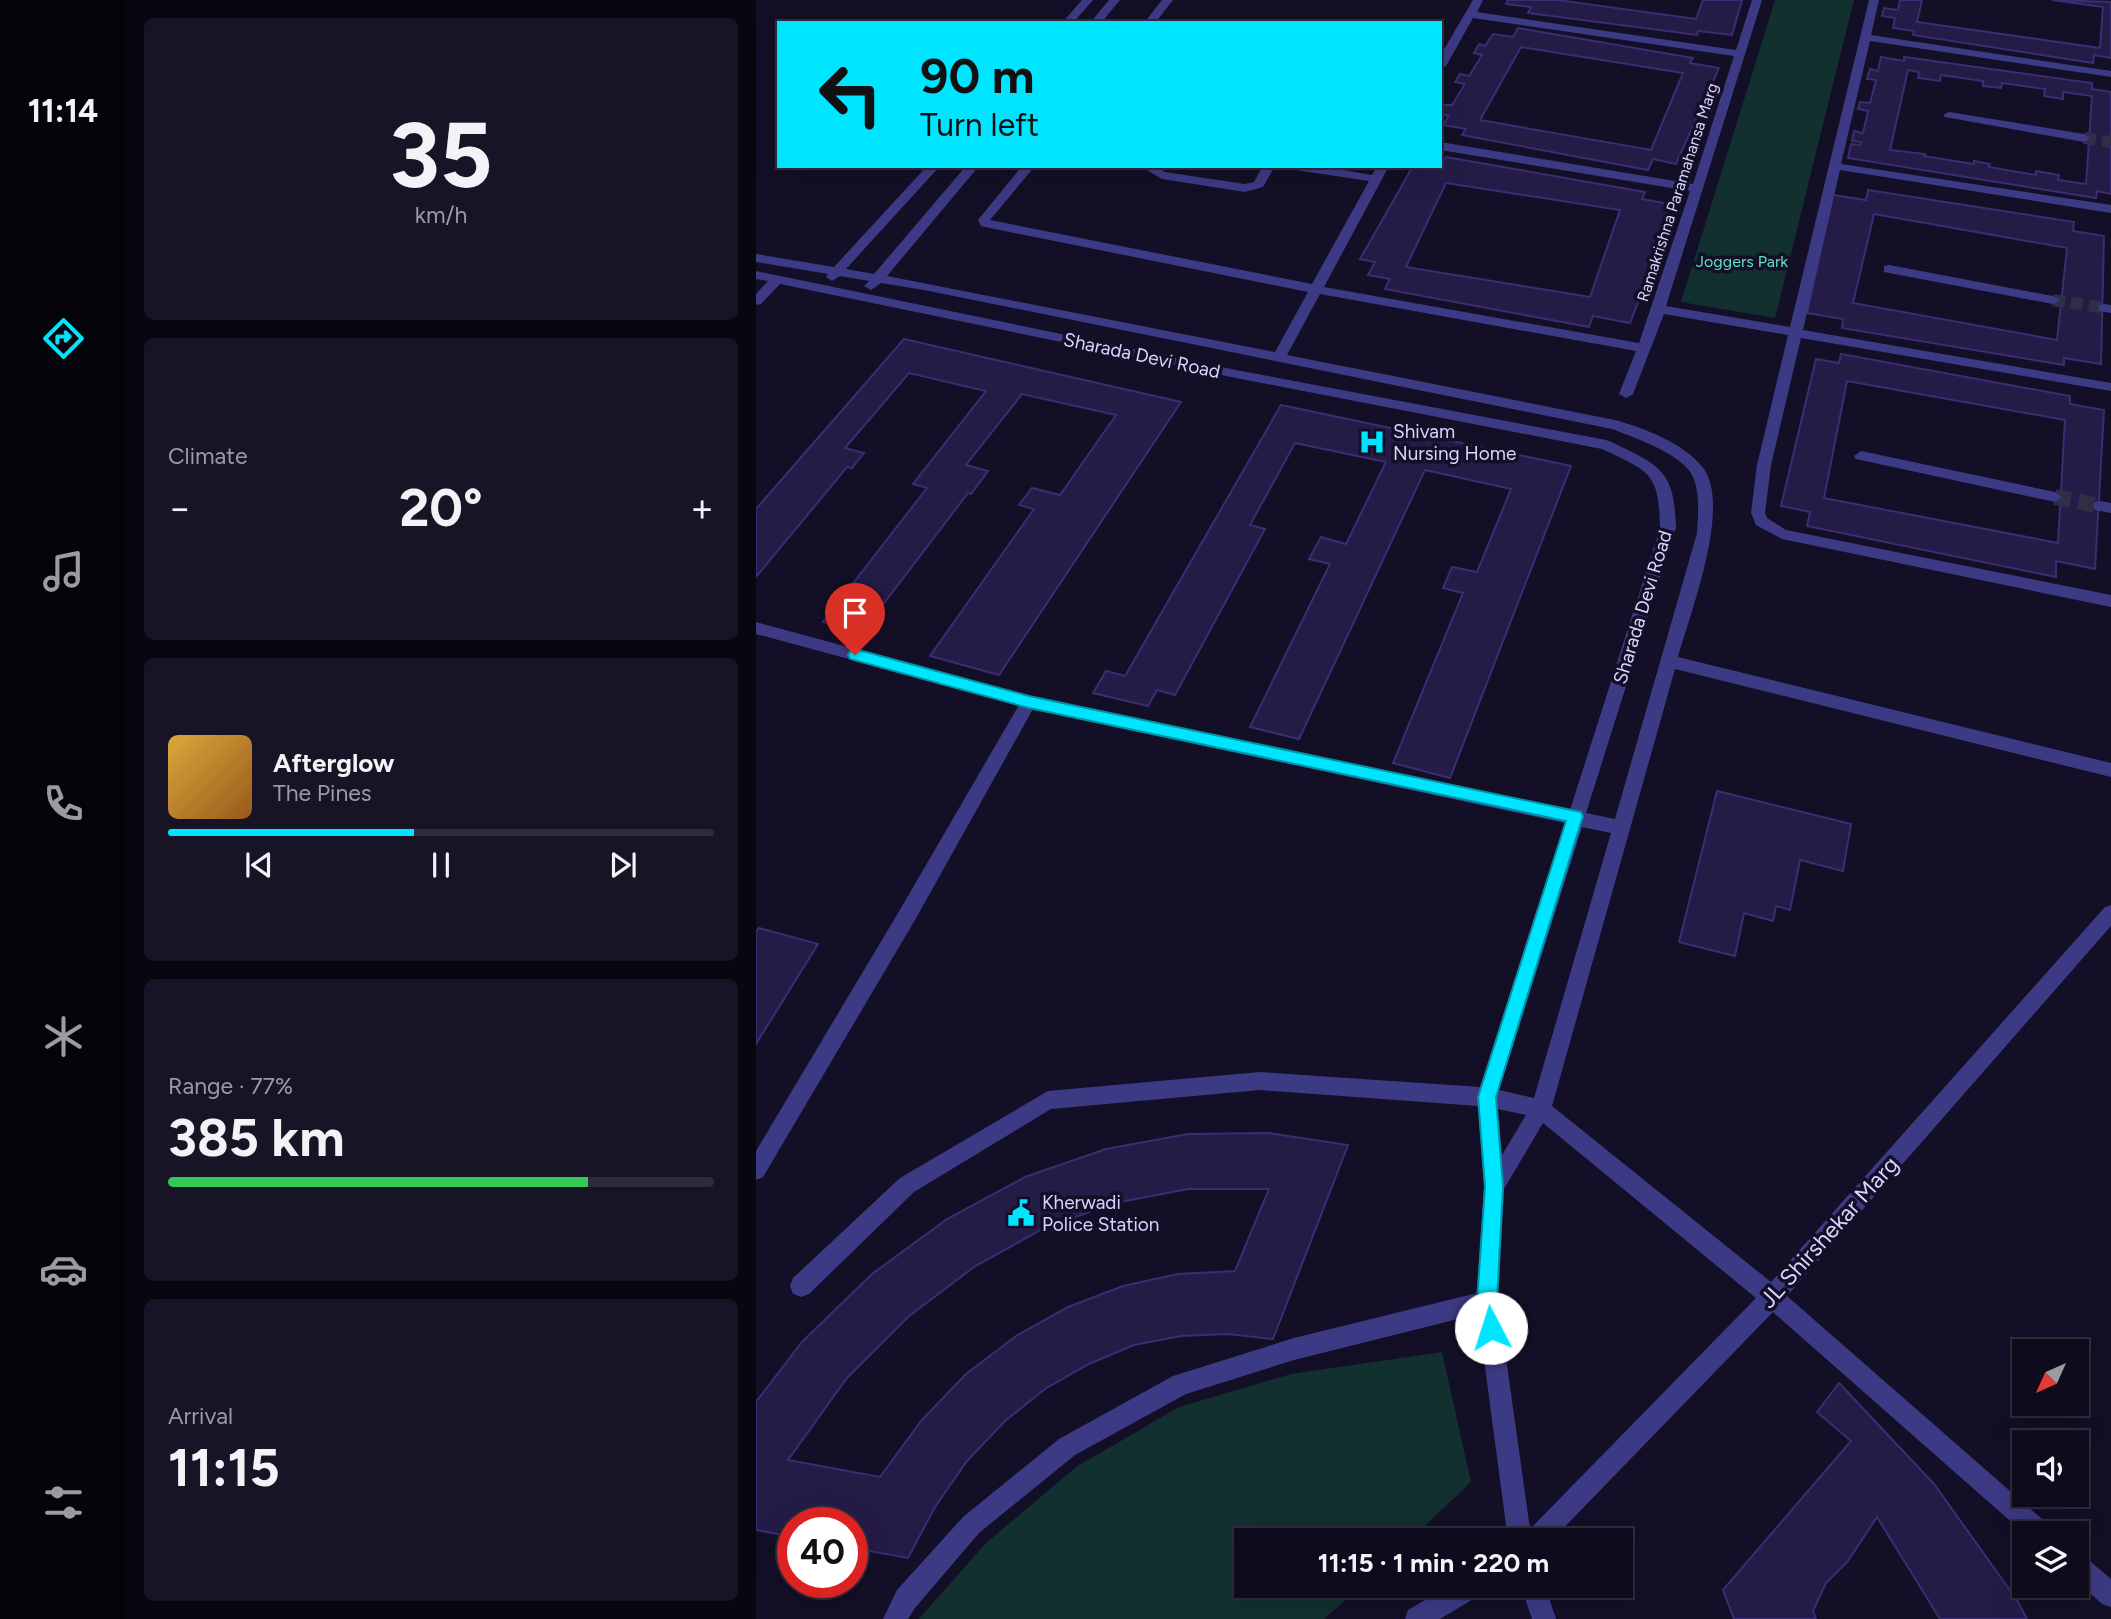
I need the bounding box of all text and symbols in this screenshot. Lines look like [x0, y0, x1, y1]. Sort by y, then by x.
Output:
text: 90 m [920, 46, 1035, 105]
icon: left [805, 49, 896, 140]
street label: Ramakrishna Paramahansa Marg [1633, 80, 1722, 304]
text: 11:14 [28, 92, 98, 130]
text: 35 [389, 101, 493, 210]
text: Turn left [920, 106, 1039, 144]
text: km/h [415, 201, 467, 229]
park label: Joggers Park [1696, 252, 1788, 271]
icon: directions [39, 314, 88, 363]
street label: Sharada Devi Road [1061, 328, 1222, 383]
place label: Shivam Nursing Home [1393, 420, 1516, 465]
hospital icon: Shivam Nursing Home [1357, 427, 1387, 457]
text: Climate [168, 442, 247, 470]
text: 20° [399, 477, 483, 539]
text: − [168, 485, 192, 531]
text: + [690, 485, 714, 531]
street label: Sharada Devi Road [1608, 528, 1677, 687]
icon: music [39, 547, 88, 596]
pin [825, 583, 885, 655]
icon: arrive [836, 594, 874, 632]
text: Afterglow [273, 747, 395, 779]
icon: phone [39, 779, 88, 828]
text: The Pines [273, 779, 372, 807]
icon: previous [240, 846, 278, 884]
icon: pause [422, 846, 460, 884]
icon: next [604, 846, 642, 884]
icon: climate [39, 1012, 88, 1061]
text: Range · 77% [168, 1072, 293, 1100]
text: 385 km [168, 1107, 345, 1169]
street label: JL Shirshekar Marg [1754, 1150, 1904, 1314]
place label: Kherwadi Police Station [1042, 1191, 1159, 1236]
public building icon: Kherwadi Police Station [1006, 1198, 1036, 1228]
icon: car [39, 1245, 88, 1294]
position arrow [1454, 1291, 1528, 1365]
north arrow [2012, 1339, 2090, 1416]
map controls [2012, 1339, 2089, 1598]
text: Arrival [168, 1402, 233, 1430]
button: sound [2012, 1430, 2089, 1507]
text: 11:15 [168, 1437, 280, 1499]
icon: filters [39, 1478, 88, 1527]
speed limit sign: 40 [777, 1507, 868, 1598]
button: layers [2012, 1521, 2089, 1598]
text: 11:15 · 1 min · 220 m [1318, 1547, 1549, 1579]

